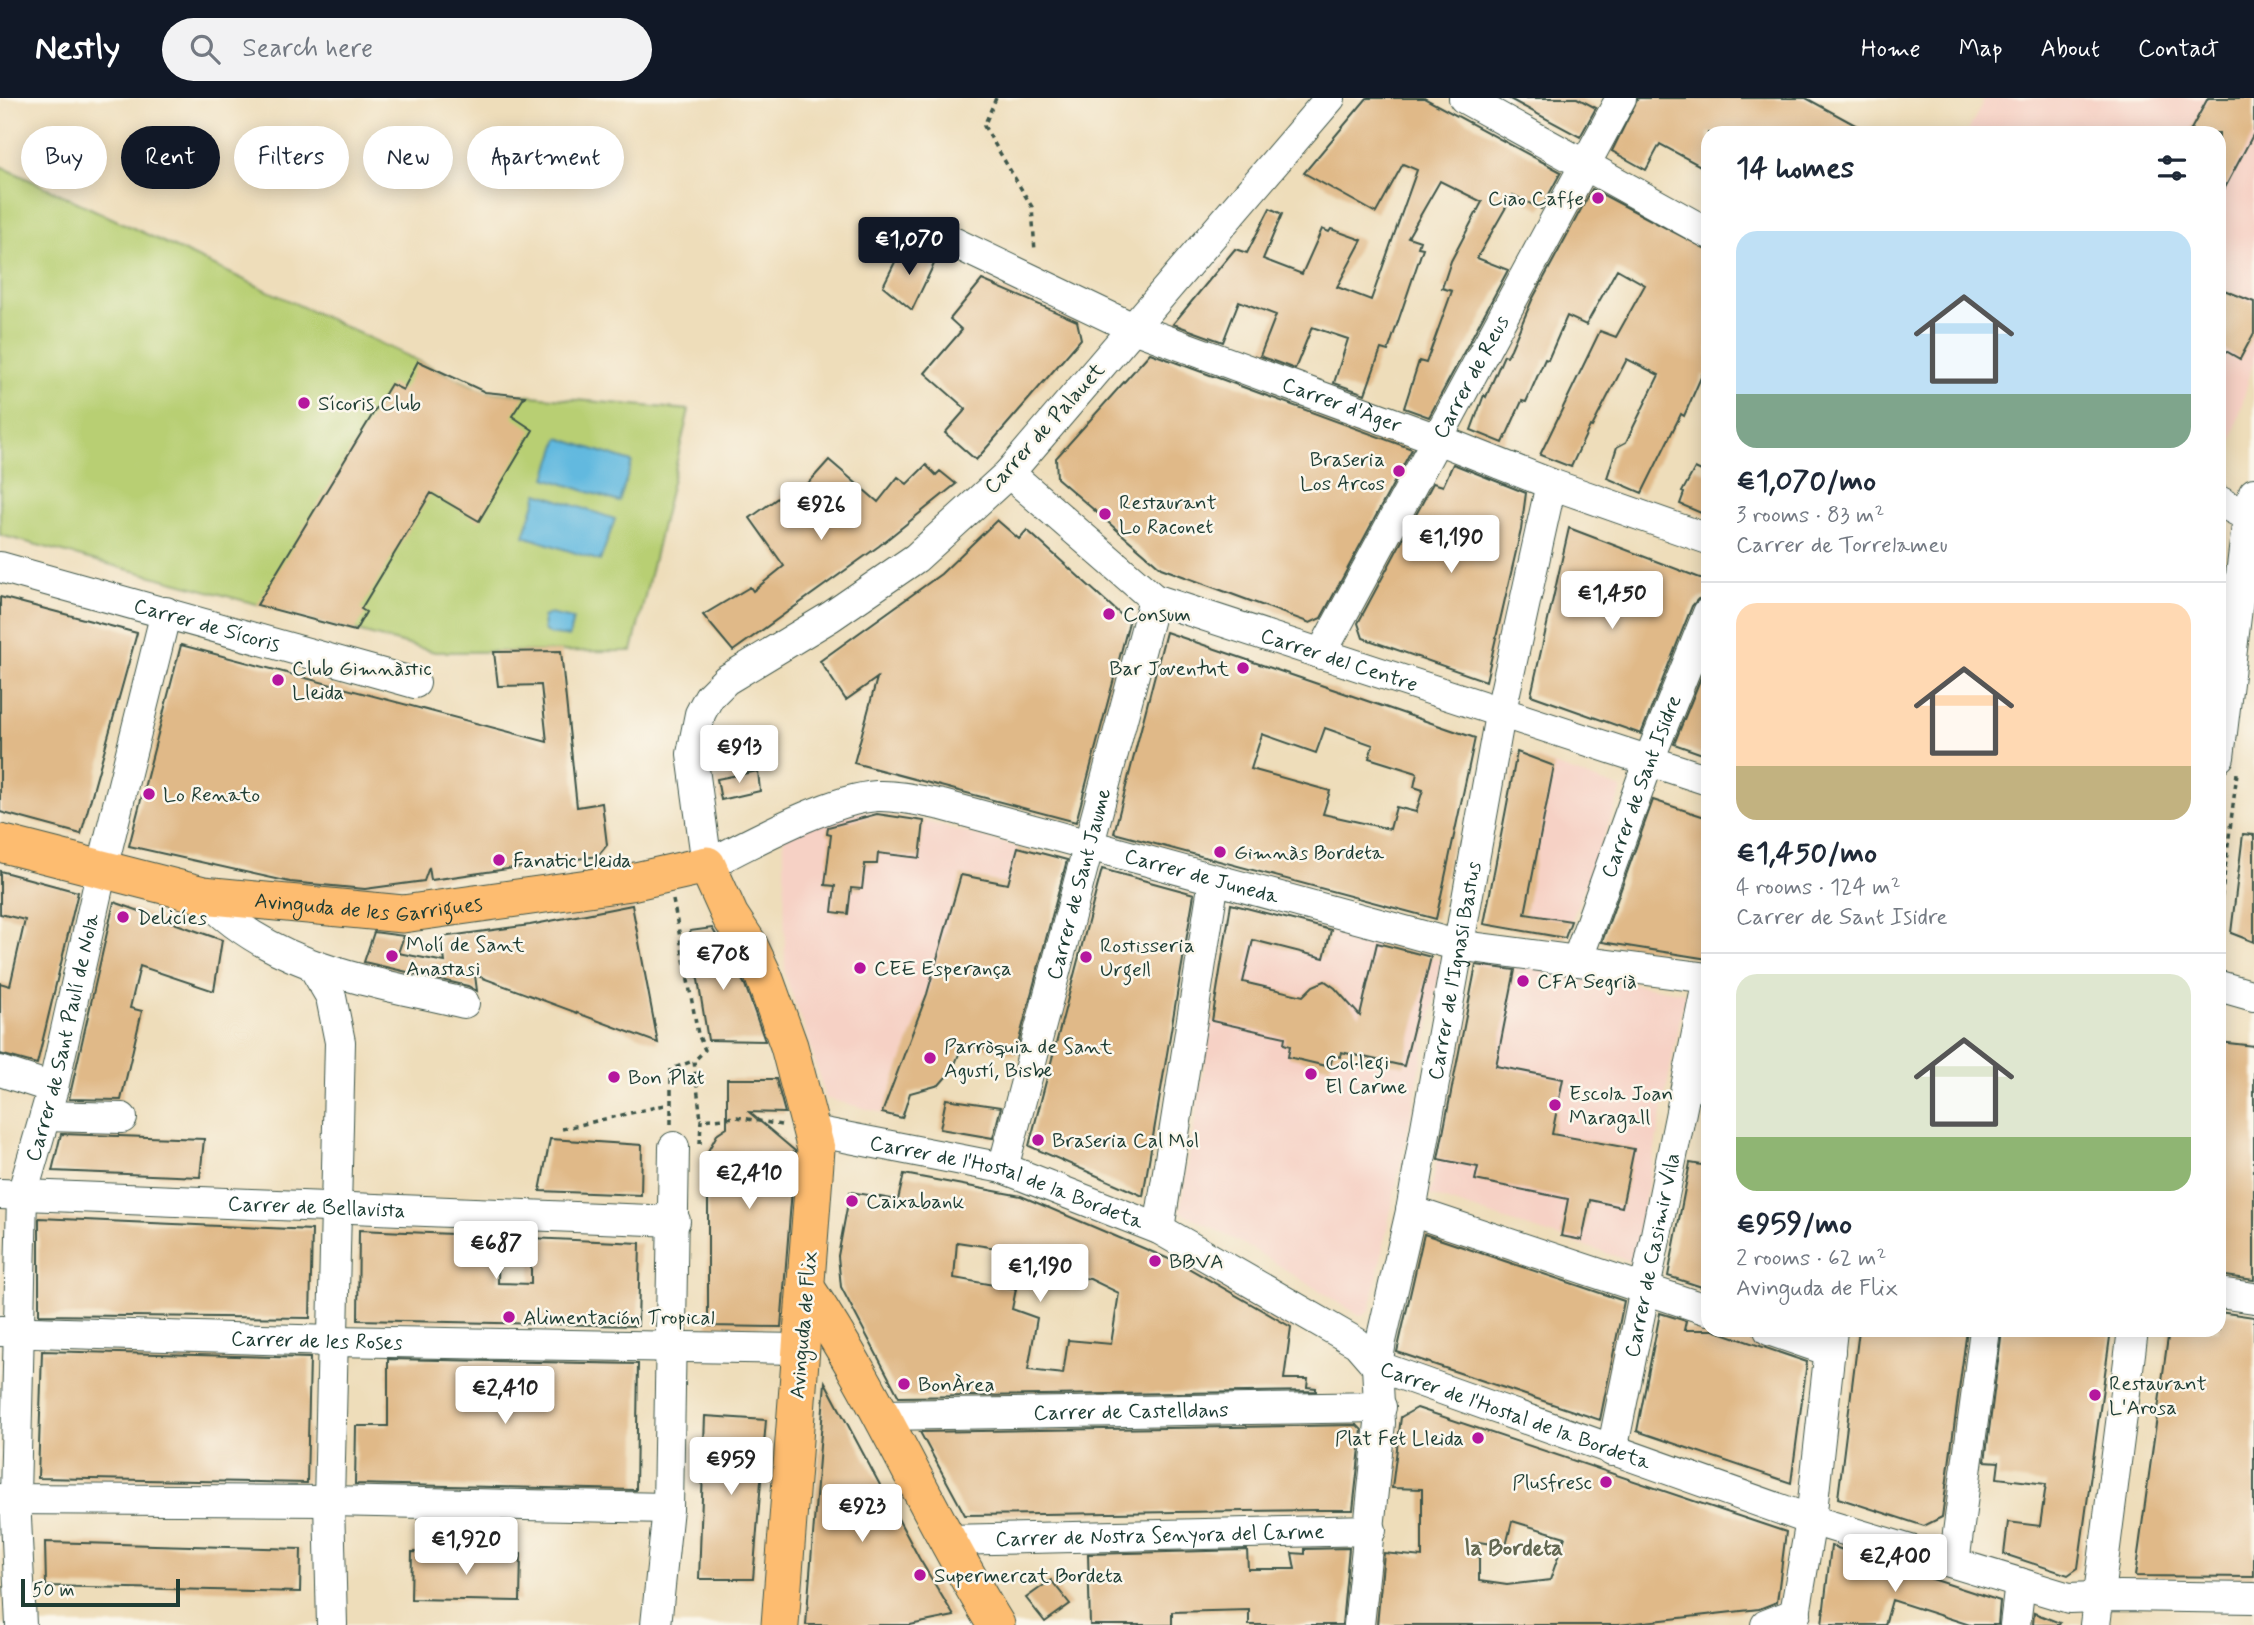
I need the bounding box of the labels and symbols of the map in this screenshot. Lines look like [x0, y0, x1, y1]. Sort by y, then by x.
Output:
place label: Ciao Caffe [1488, 185, 1584, 213]
marker: Ciao Caffe [1590, 190, 1606, 206]
pin: €1,070 [852, 218, 966, 277]
street label: Carrer de Reus [1427, 311, 1516, 444]
street label: Carrer de Palauet [978, 356, 1112, 500]
street label: Carrer d'Àger [1278, 371, 1406, 440]
place label: Sícoris Club [318, 390, 421, 418]
marker: Sícoris Club [296, 395, 312, 411]
place label: Braseria Los Arcos [1300, 446, 1385, 498]
marker: Braseria Los Arcos [1391, 463, 1407, 479]
pin: €926 [780, 482, 862, 542]
place label: Restaurant Lo Raconet [1119, 489, 1217, 541]
marker: Restaurant Lo Raconet [1097, 506, 1113, 522]
pin: €1,190 [1394, 516, 1508, 575]
pin: €1,450 [1555, 572, 1669, 631]
street label: Carrer de Sícoris [130, 592, 283, 660]
place label: Consum [1123, 601, 1191, 629]
marker: Consum [1101, 606, 1117, 622]
street label: Carrer del Centre [1257, 622, 1421, 699]
place label: Club Gimnàstic Lleida [292, 655, 432, 707]
place label: Bar Joventut [1109, 655, 1230, 683]
marker: Bar Joventut [1235, 660, 1251, 676]
marker: Club Gimnàstic Lleida [270, 672, 286, 688]
street label: Carrer de Sant Isidre [1595, 691, 1689, 882]
pin: €913 [698, 726, 780, 785]
place label: Lo Renato [163, 781, 260, 809]
street label: Carrer de Sant Jaume [1041, 785, 1118, 983]
marker: Lo Renato [141, 786, 157, 802]
place label: Gimnàs Bordeta [1234, 839, 1385, 867]
street label: Carrer de Juneda [1121, 842, 1282, 911]
marker: Gimnàs Bordeta [1212, 844, 1228, 860]
place label: Fanatic Lleida [513, 847, 632, 875]
marker: Fanatic Lleida [491, 852, 507, 868]
street label: Carrer de l'Ignasi Bastus [1422, 859, 1488, 1082]
street label: Avinguda de les Garrigues [253, 887, 484, 930]
place label: Delicíes [137, 904, 207, 932]
marker: Delicíes [115, 909, 131, 925]
street label: Carrer de Sant Paulí de Nola [19, 910, 107, 1165]
place label: Molí de Sant Anastasi [406, 931, 525, 983]
pin: €708 [682, 932, 764, 992]
place label: Rostisseria Urgell [1100, 932, 1195, 986]
marker: Molí de Sant Anastasi [384, 948, 400, 964]
marker: Rostisseria Urgell [1078, 949, 1094, 965]
place label: CEE Esperança [874, 955, 1012, 983]
marker: CEE Esperança [852, 960, 868, 976]
place label: CFA Segrià [1537, 968, 1637, 996]
marker: CFA Segrià [1515, 973, 1531, 989]
place label: Parròquia de Sant Agustí, Bisbe [944, 1033, 1113, 1085]
place label: Col·legi El Carme [1325, 1049, 1407, 1101]
marker: Parròquia de Sant Agustí, Bisbe [922, 1050, 938, 1066]
place label: Bon Plat [628, 1064, 705, 1092]
marker: Col·legi El Carme [1303, 1066, 1319, 1082]
marker: Bon Plat [606, 1069, 622, 1085]
place label: Escola Joan Maragall [1569, 1080, 1673, 1133]
marker: Escola Joan Maragall [1547, 1097, 1563, 1113]
place label: Braseria Cal Mol [1052, 1127, 1199, 1155]
street label: Carrer de l'Hostal de la Bordeta [867, 1129, 1148, 1237]
marker: Braseria Cal Mol [1030, 1132, 1046, 1148]
street label: Carrer de Casimir Vila [1618, 1150, 1687, 1360]
pin: €2,410 [692, 1152, 806, 1211]
place label: Caixabank [866, 1188, 965, 1216]
street label: Carrer de Bellavista [227, 1190, 406, 1225]
marker: Caixabank [844, 1193, 860, 1209]
pin: €687 [455, 1222, 537, 1281]
pin: €1,190 [983, 1244, 1097, 1304]
place label: BBVA [1169, 1248, 1224, 1276]
street label: Avinguda de Flix [784, 1250, 825, 1400]
marker: BBVA [1147, 1253, 1163, 1269]
place label: Alimentación Tropical [523, 1304, 715, 1332]
marker: Alimentación Tropical [501, 1309, 517, 1325]
street label: Carrer de les Roses [231, 1325, 403, 1357]
street label: Carrer de l'Hostal de la Bordeta [1376, 1355, 1655, 1477]
pin: €2,410 [448, 1366, 562, 1426]
place label: Restaurant L'Arosa [2109, 1370, 2207, 1422]
place label: BonÀrea [918, 1371, 995, 1399]
marker: BonÀrea [896, 1376, 912, 1392]
marker: Restaurant L'Arosa [2087, 1387, 2103, 1403]
street label: Carrer de Castelldans [1033, 1396, 1229, 1428]
place label: Plat Fet Lleida [1335, 1425, 1464, 1453]
marker: Plat Fet Lleida [1470, 1430, 1486, 1446]
pin: €959 [690, 1438, 772, 1497]
place label: Plusfresc [1512, 1469, 1592, 1497]
marker: Plusfresc [1598, 1474, 1614, 1490]
pin: €923 [821, 1484, 903, 1544]
pin: €1,920 [409, 1518, 523, 1577]
street label: Carrer de Nostra Senyora del Carme [995, 1518, 1325, 1554]
district label: la Bordeta [1465, 1534, 1563, 1564]
pin: €2,400 [1838, 1534, 1952, 1594]
place label: Supermercat Bordeta [934, 1562, 1123, 1590]
marker: Supermercat Bordeta [912, 1567, 928, 1583]
scale bar [21, 1576, 180, 1608]

